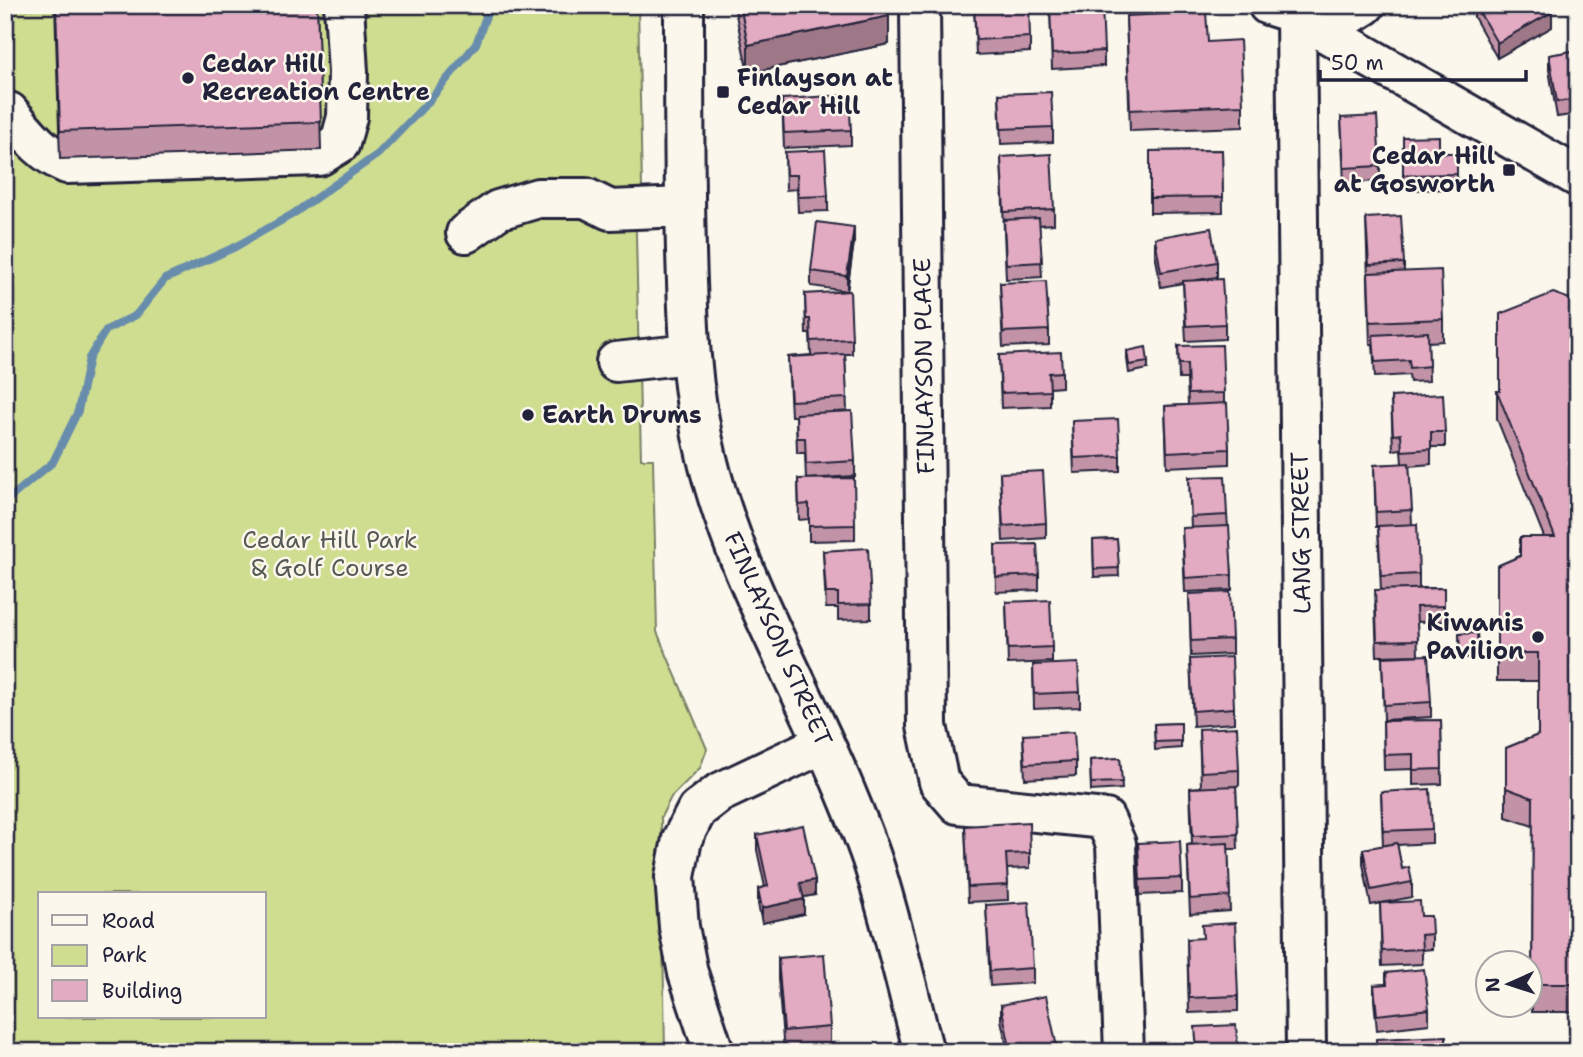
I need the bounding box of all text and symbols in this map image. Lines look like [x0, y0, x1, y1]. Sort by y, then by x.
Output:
scale bar [1320, 38, 1527, 82]
place label: Cedar Hill Recreation Centre [202, 48, 430, 108]
text: 50 m [1331, 49, 1384, 77]
place label: Finlayson at Cedar Hill [737, 62, 893, 122]
marker: Cedar Hill Recreation Centre [180, 70, 196, 86]
marker: Finlayson at Cedar Hill [715, 84, 731, 100]
place label: Cedar Hill at Gosworth [1334, 140, 1495, 200]
marker: Cedar Hill at Gosworth [1501, 162, 1517, 178]
street label: FINLAYSON PLACE [906, 257, 942, 475]
place label: Earth Drums [542, 399, 702, 431]
marker: Earth Drums [520, 407, 536, 423]
street label: LANG STREET [1284, 451, 1318, 615]
park label: Cedar Hill Park & Golf Course [243, 524, 417, 584]
street label: FINLAYSON STREET [716, 527, 840, 751]
place label: Kiwanis Pavilion [1426, 607, 1524, 667]
marker: Kiwanis Pavilion [1530, 629, 1546, 645]
legend [38, 892, 266, 1018]
text: Road [102, 907, 155, 935]
text: Park [102, 941, 147, 969]
north arrow [1474, 948, 1544, 1018]
text: Building [102, 977, 182, 1005]
text: N [1480, 977, 1505, 993]

